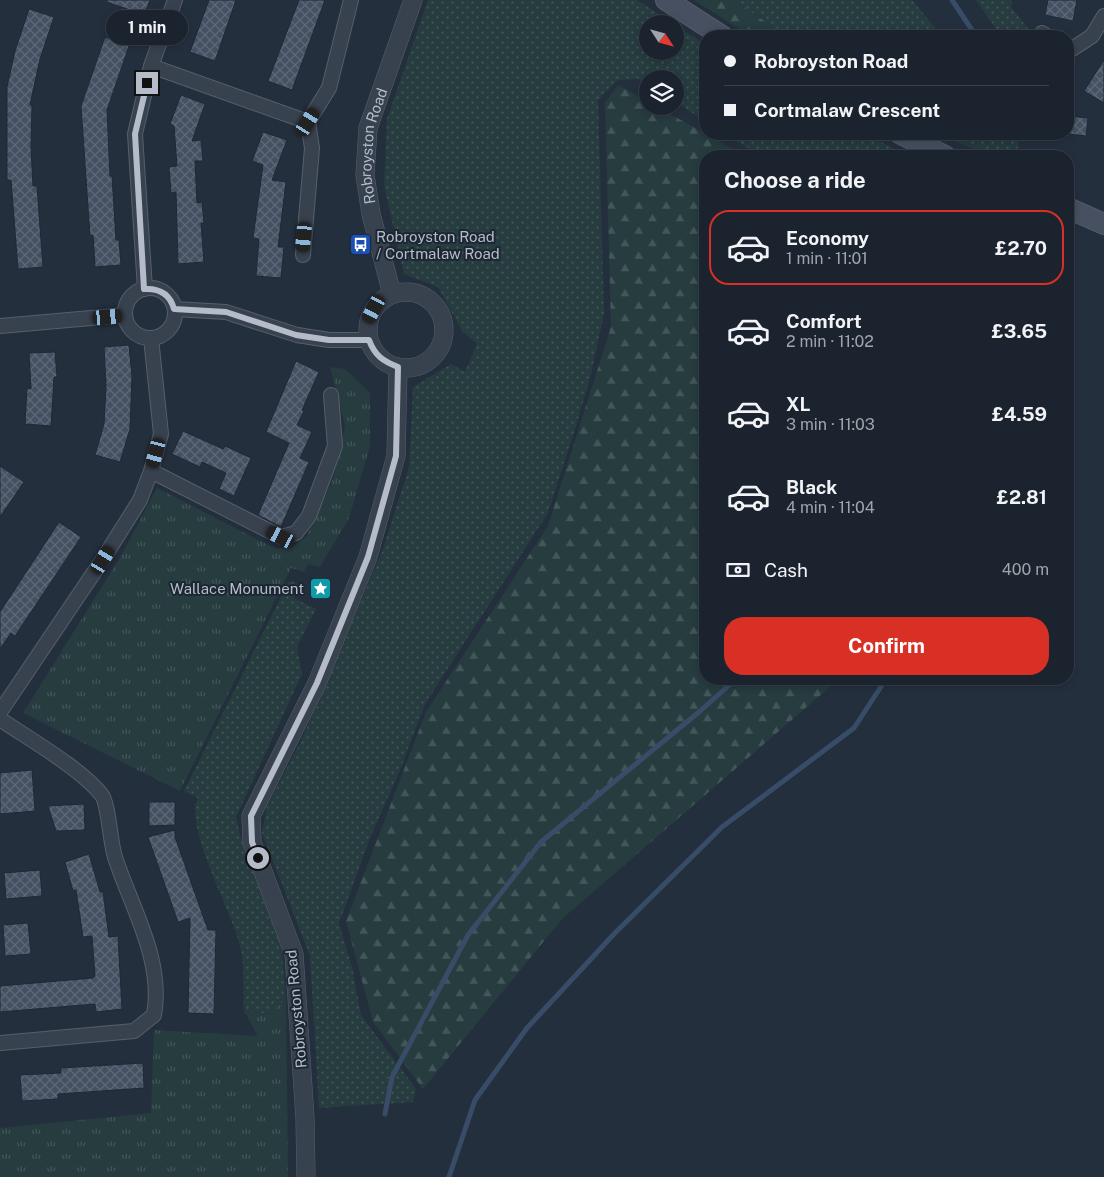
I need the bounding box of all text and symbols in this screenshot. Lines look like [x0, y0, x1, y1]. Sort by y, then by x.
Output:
callout: 1 min [106, 11, 188, 46]
north arrow [639, 15, 684, 60]
map controls [639, 15, 684, 115]
text: 1 min [128, 18, 166, 37]
text: Robroyston Road [754, 50, 908, 72]
button: layers [639, 70, 684, 115]
route end [136, 72, 158, 94]
street label: Robroyston Road [356, 85, 390, 206]
text: Cortmalaw Crescent [754, 99, 940, 121]
car [293, 105, 322, 139]
text: Choose a ride [724, 167, 866, 193]
car [295, 221, 312, 253]
icon: car [726, 225, 771, 270]
text: Economy [786, 227, 869, 249]
place label: Robroyston Road / Cortmalaw Road [376, 228, 500, 262]
bus stop icon: Robroyston Road / Cortmalaw Road [348, 233, 372, 257]
text: £2.70 [995, 237, 1047, 259]
text: 1 min · 11:01 [786, 249, 868, 268]
car [360, 292, 387, 326]
car [92, 308, 123, 326]
icon: car [726, 308, 771, 353]
text: Comfort [786, 310, 862, 332]
text: £3.65 [992, 320, 1047, 342]
text: 2 min · 11:02 [786, 332, 874, 351]
icon: car [726, 391, 771, 436]
text: XL [786, 393, 811, 415]
text: £4.59 [992, 403, 1047, 425]
text: 3 min · 11:03 [786, 415, 875, 434]
car [144, 437, 167, 469]
icon: car [726, 474, 771, 519]
text: Black [786, 476, 837, 498]
text: £2.81 [997, 486, 1047, 508]
text: 4 min · 11:04 [786, 498, 875, 517]
car [264, 524, 297, 550]
car [88, 543, 117, 577]
icon: cash [724, 556, 752, 584]
text: Cash [764, 559, 808, 581]
text: 400 m [1002, 560, 1049, 579]
place icon: Wallace Monument [308, 576, 332, 600]
place label: Wallace Monument [170, 580, 304, 597]
button: Confirm [724, 617, 1049, 675]
route start [247, 847, 269, 869]
street label: Robroyston Road [282, 949, 310, 1069]

